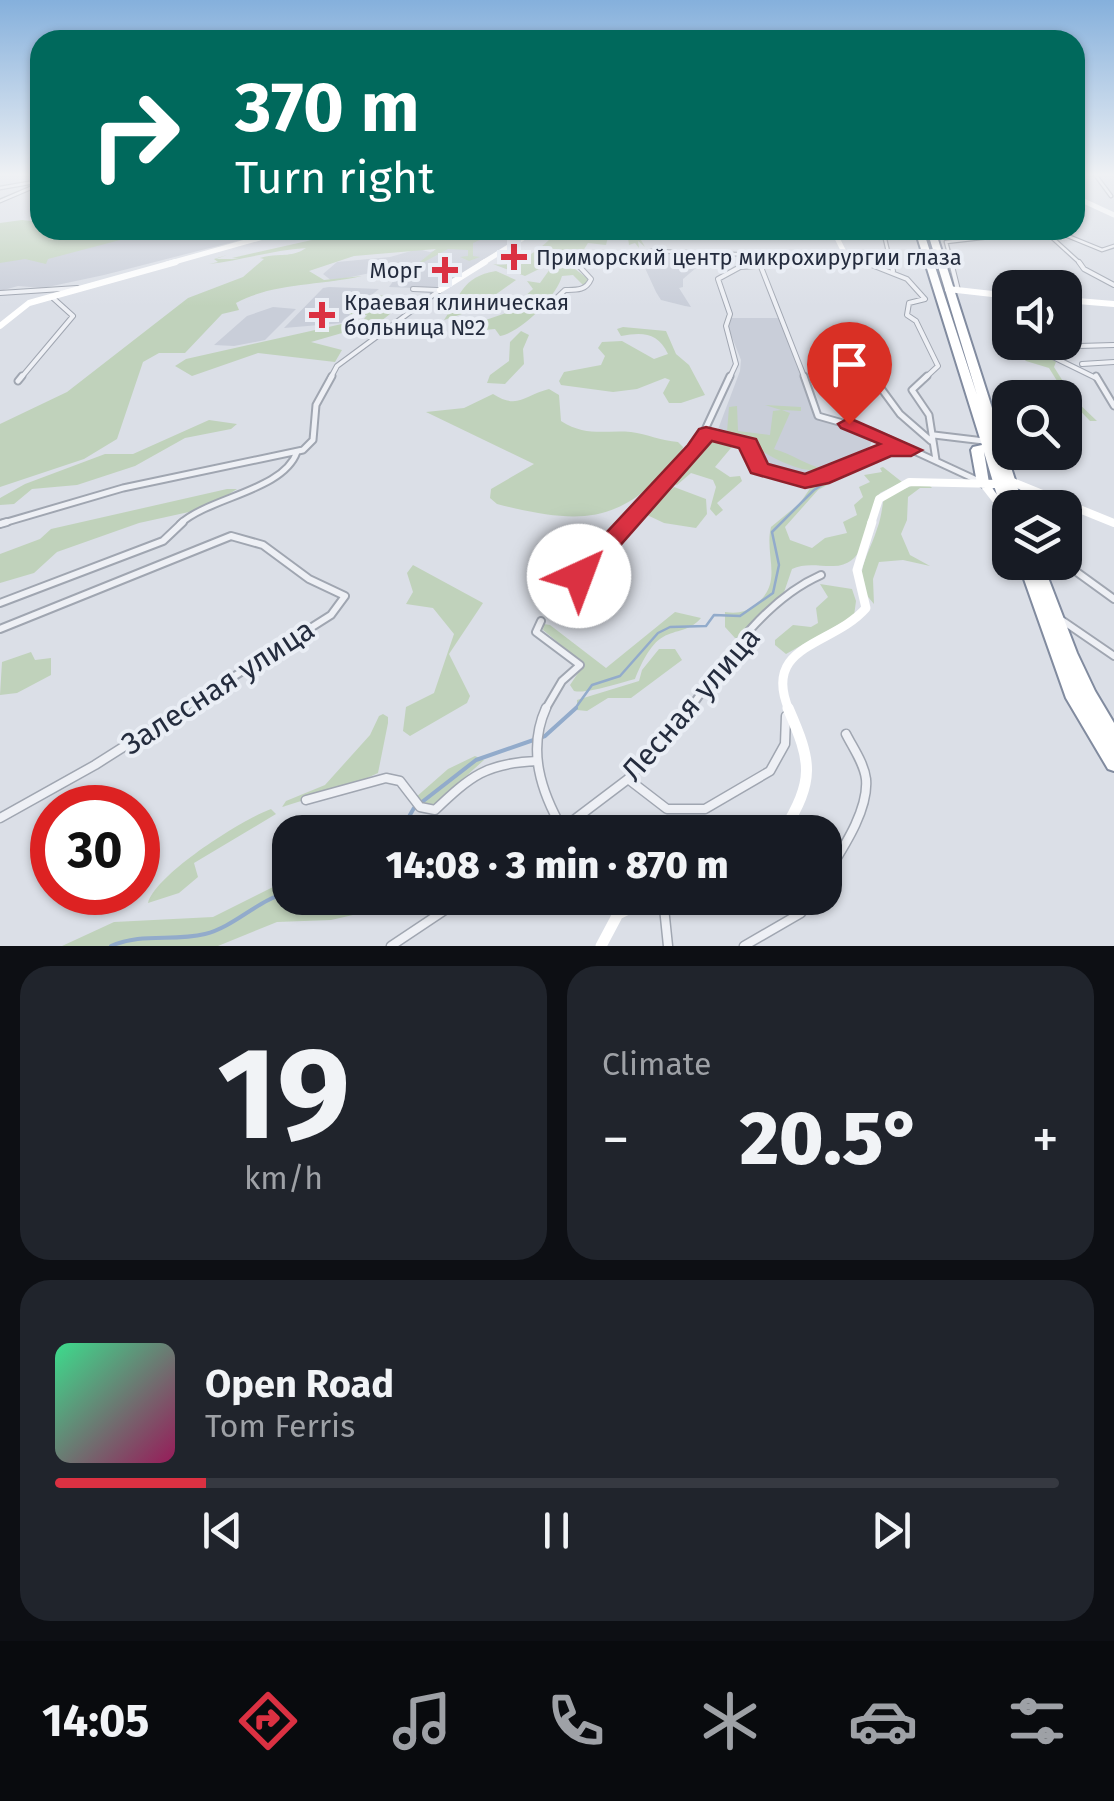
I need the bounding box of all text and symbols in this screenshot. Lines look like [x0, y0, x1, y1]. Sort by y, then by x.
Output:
text: 370 m [235, 66, 420, 150]
icon: right [70, 70, 200, 200]
text: Turn right [235, 151, 434, 205]
marker: Приморский центр микрохирургии глаза [501, 244, 527, 270]
place label: Приморский центр микрохирургии глаза [536, 244, 962, 271]
place label: Морг [370, 257, 423, 284]
marker: Морг [432, 257, 458, 283]
map controls [992, 270, 1082, 580]
button: sound [992, 270, 1082, 360]
place label: Краевая клиническая больница №2 [344, 289, 569, 341]
marker: Краевая клиническая больница №2 [309, 302, 335, 328]
pin [807, 322, 892, 425]
icon: arrive [822, 337, 877, 392]
button: search [992, 380, 1082, 470]
button: layers [992, 490, 1082, 580]
position arrow [527, 524, 631, 628]
street label: Залесная улица [115, 611, 321, 763]
street label: Лесная улица [614, 619, 768, 789]
speed limit sign: 30 [30, 785, 160, 915]
text: 14:08 · 3 min · 870 m [386, 842, 728, 888]
text: 19 [217, 1016, 350, 1172]
text: Climate [602, 1045, 711, 1083]
text: 20.5° [740, 1094, 921, 1184]
text: − [602, 1107, 630, 1173]
text: + [1032, 1107, 1059, 1173]
text: km/h [244, 1159, 323, 1197]
text: Open Road [205, 1361, 394, 1407]
text: Tom Ferris [205, 1407, 355, 1445]
icon: previous [195, 1503, 250, 1558]
icon: pause [529, 1503, 584, 1558]
icon: next [864, 1503, 919, 1558]
icon: directions [233, 1686, 303, 1756]
icon: music [387, 1686, 457, 1756]
icon: phone [541, 1686, 611, 1756]
icon: climate [695, 1686, 765, 1756]
icon: car [848, 1686, 918, 1756]
icon: filters [1002, 1686, 1072, 1756]
text: 14:05 [42, 1694, 149, 1748]

